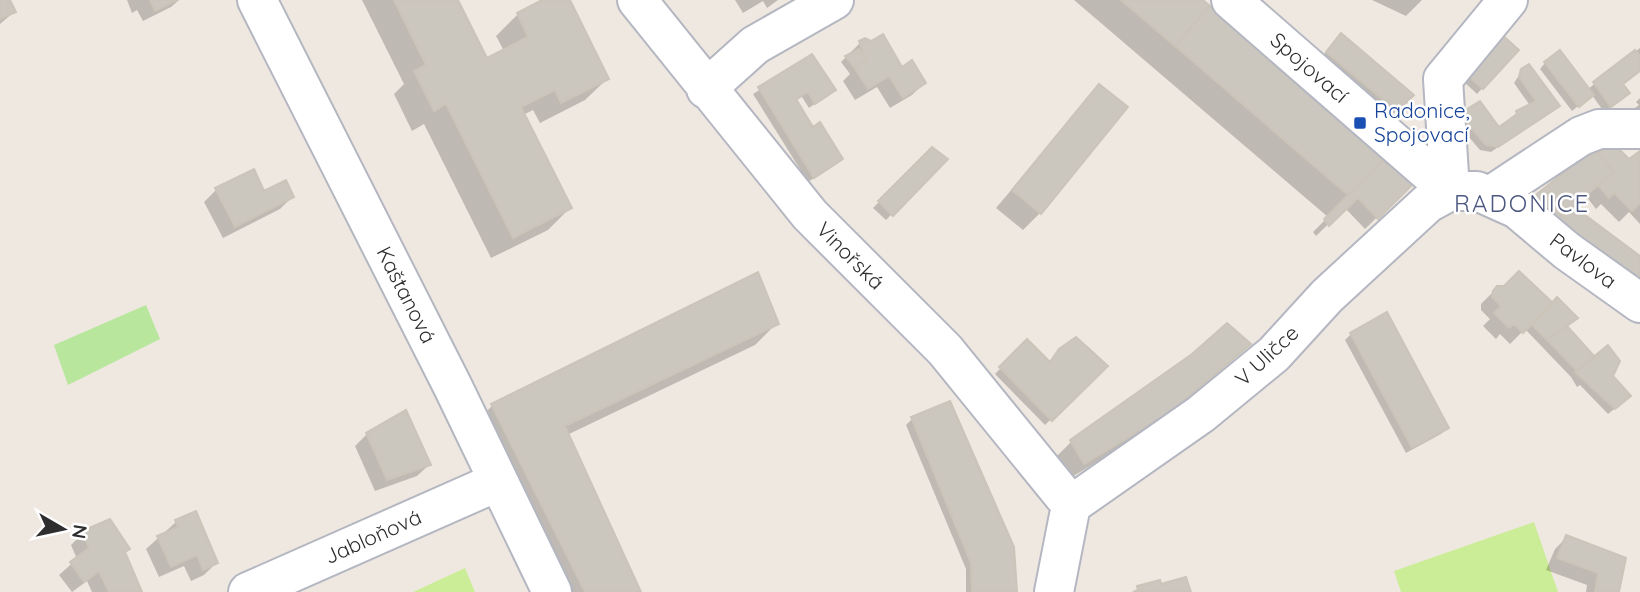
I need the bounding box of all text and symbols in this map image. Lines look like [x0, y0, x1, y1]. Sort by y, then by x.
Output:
street label: Spojovací [1265, 26, 1354, 108]
place label: Radonice, Spojovací [1374, 97, 1470, 147]
marker: Radonice, Spojovací [1352, 115, 1368, 131]
district label: RADONICE [1454, 188, 1590, 218]
street label: Vinořská [811, 216, 890, 295]
street label: Pavlova [1545, 227, 1622, 294]
street label: Kaštanová [371, 242, 442, 347]
street label: V Uličce [1229, 319, 1304, 391]
north arrow [28, 494, 98, 564]
street label: Jabloňová [320, 503, 425, 569]
text: N [67, 523, 93, 540]

